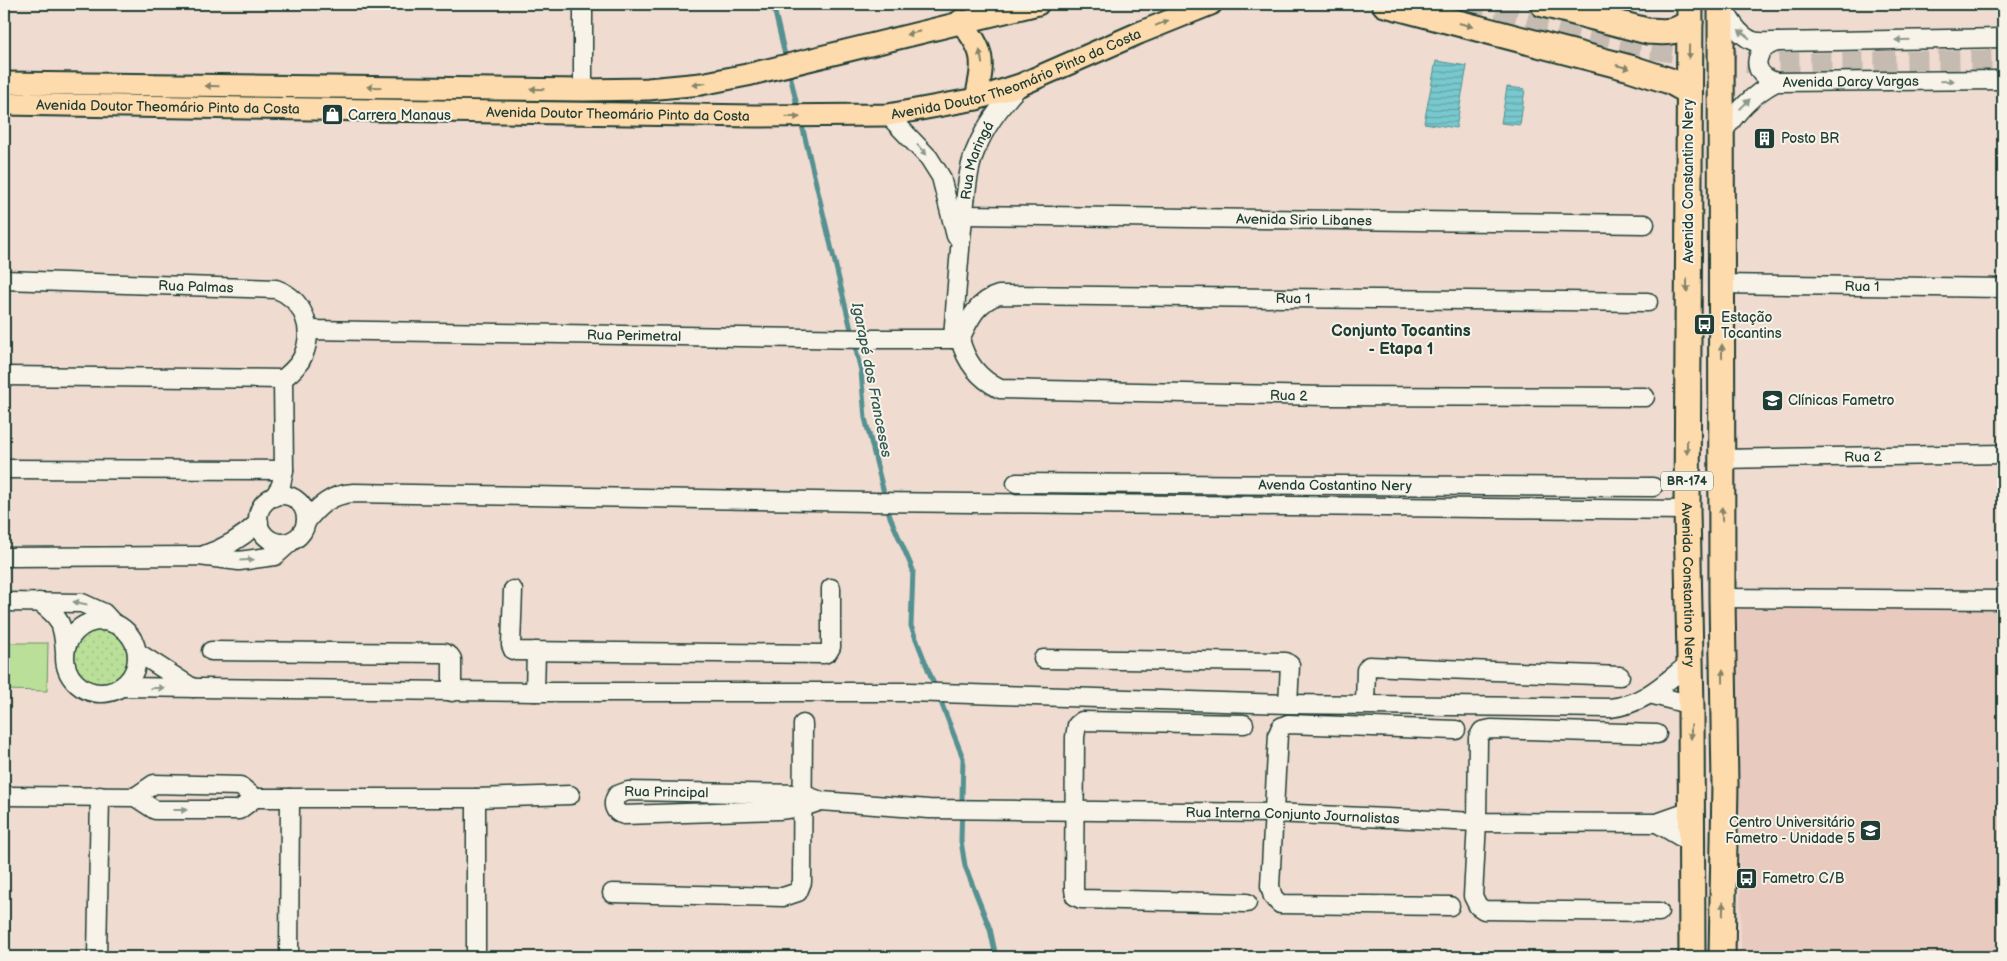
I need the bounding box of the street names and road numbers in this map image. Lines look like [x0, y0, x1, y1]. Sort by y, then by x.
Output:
street label: Avenida Doutor Theomário Pinto da Costa [890, 25, 1144, 123]
street label: Avenida Darcy Vargas [1783, 73, 1919, 91]
street label: Avenida Doutor Theomário Pinto da Costa [36, 97, 300, 118]
street label: Avenida Constantino Nery [1680, 98, 1697, 263]
street label: Avenida Doutor Theomário Pinto da Costa [486, 104, 750, 125]
street label: Rua Maringá [957, 118, 998, 201]
street label: Avenida Sirio Libanes [1236, 211, 1372, 229]
street label: Rua Palmas [158, 277, 234, 297]
street label: Rua 1 [1844, 278, 1880, 295]
street label: Rua 1 [1275, 290, 1311, 307]
street label: Rua Perimetral [587, 326, 681, 345]
street label: Rua 2 [1270, 387, 1309, 405]
street label: Rua 2 [1844, 448, 1883, 466]
road number: BR-174 [1661, 472, 1713, 491]
street label: Avenda Costantino Nery [1258, 477, 1412, 494]
street label: Avenida Constantino Nery [1678, 503, 1698, 668]
street label: Rua Principal [624, 783, 709, 801]
street label: Rua Interna Conjunto Journalistas [1186, 804, 1400, 828]

